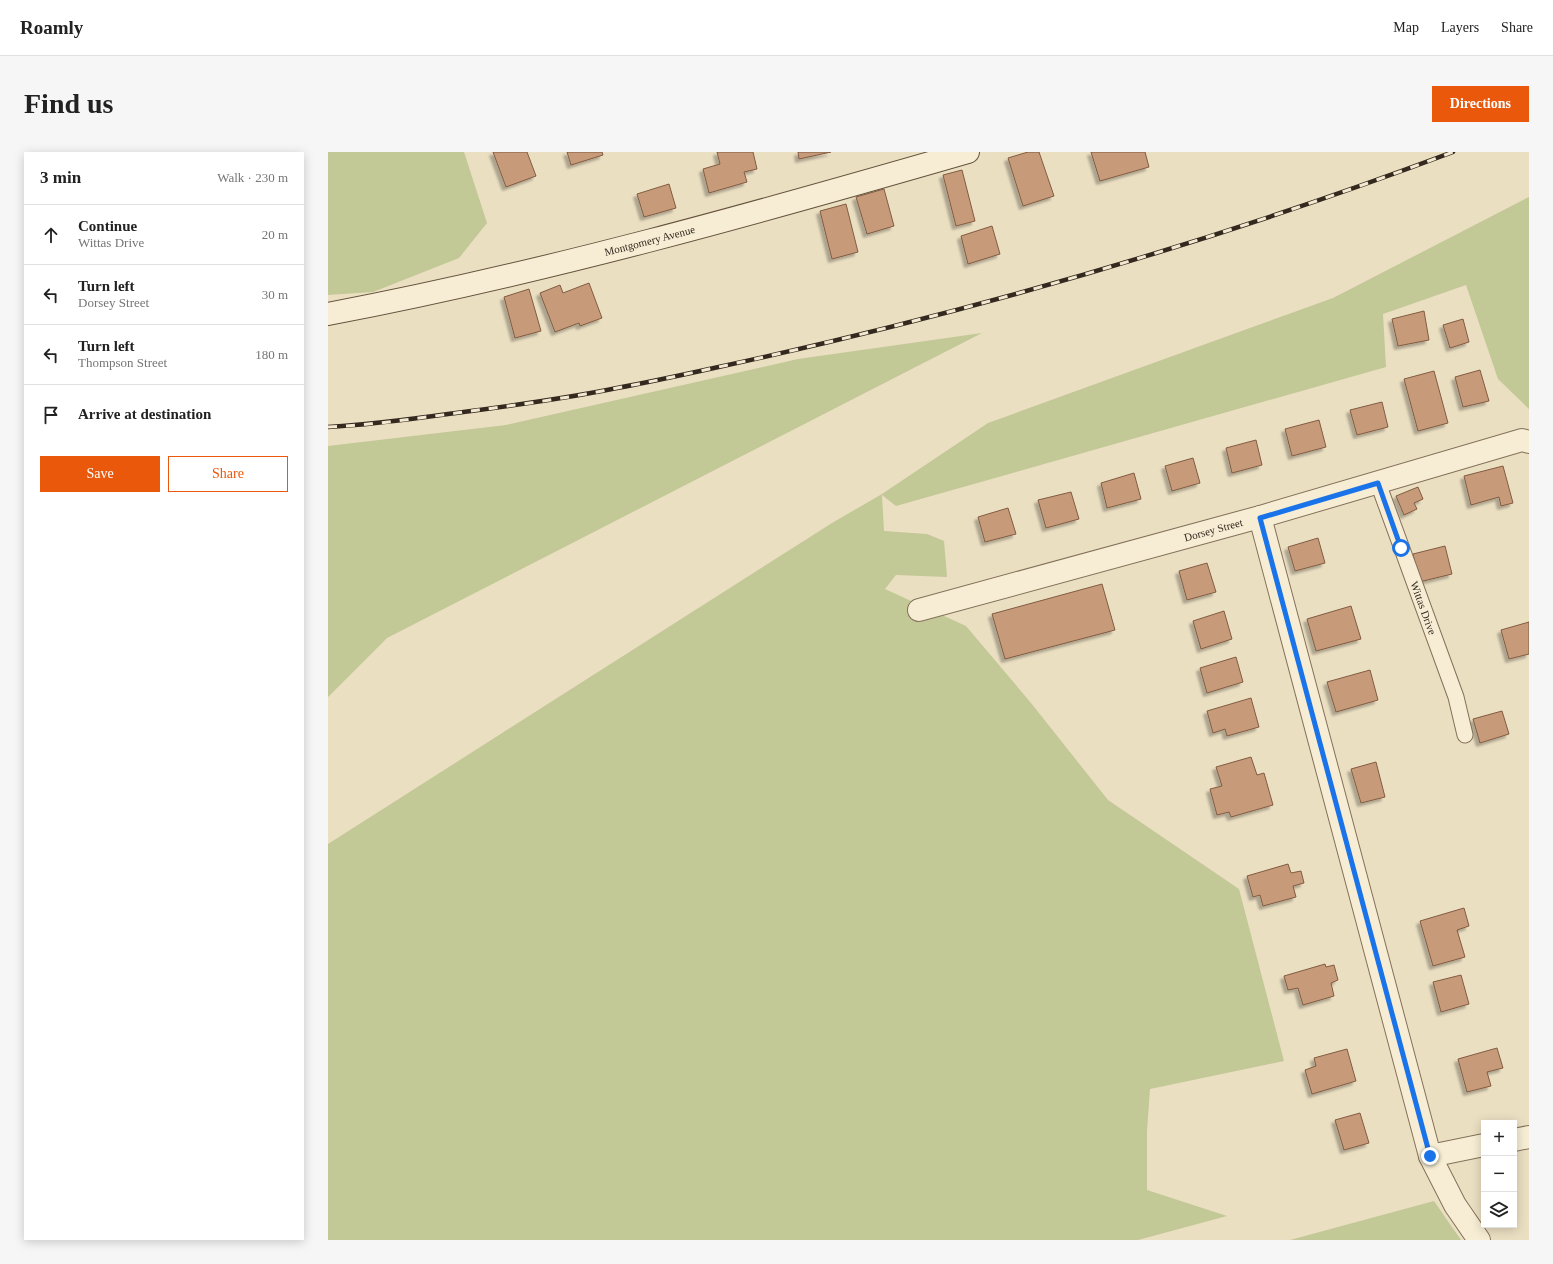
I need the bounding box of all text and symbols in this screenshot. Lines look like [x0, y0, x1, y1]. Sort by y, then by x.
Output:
text: Roamly [20, 17, 83, 38]
text: Map [1393, 20, 1419, 35]
text: Layers [1441, 20, 1479, 35]
text: Share [1501, 20, 1533, 35]
button: Directions [1432, 86, 1529, 122]
text: Find us [24, 88, 114, 119]
text: 3 min [40, 168, 81, 187]
text: Walk · 230 m [217, 170, 288, 185]
text: Continue [78, 218, 137, 234]
street label: Montgomery Avenue [603, 223, 696, 258]
icon: ahead [40, 224, 62, 246]
text: 20 m [262, 227, 288, 242]
text: Wittas Drive [78, 235, 144, 250]
text: Turn left [78, 278, 135, 294]
icon: left [40, 284, 62, 306]
text: 30 m [262, 287, 288, 302]
text: Dorsey Street [78, 295, 149, 310]
text: Turn left [78, 338, 135, 354]
icon: left [40, 344, 62, 366]
text: 180 m [255, 347, 288, 362]
text: Thompson Street [78, 355, 167, 370]
icon: arrive [40, 404, 62, 426]
text: Arrive at destination [78, 406, 211, 422]
button: Save [40, 456, 160, 492]
button: Share [168, 456, 288, 492]
street label: Dorsey Street [1183, 516, 1244, 543]
route start [1392, 539, 1410, 557]
street label: Wittas Drive [1408, 580, 1439, 636]
map controls [1481, 1120, 1517, 1228]
button: + [1481, 1120, 1517, 1156]
route end [1421, 1147, 1439, 1165]
button: − [1481, 1156, 1517, 1192]
button: layers [1481, 1192, 1517, 1228]

